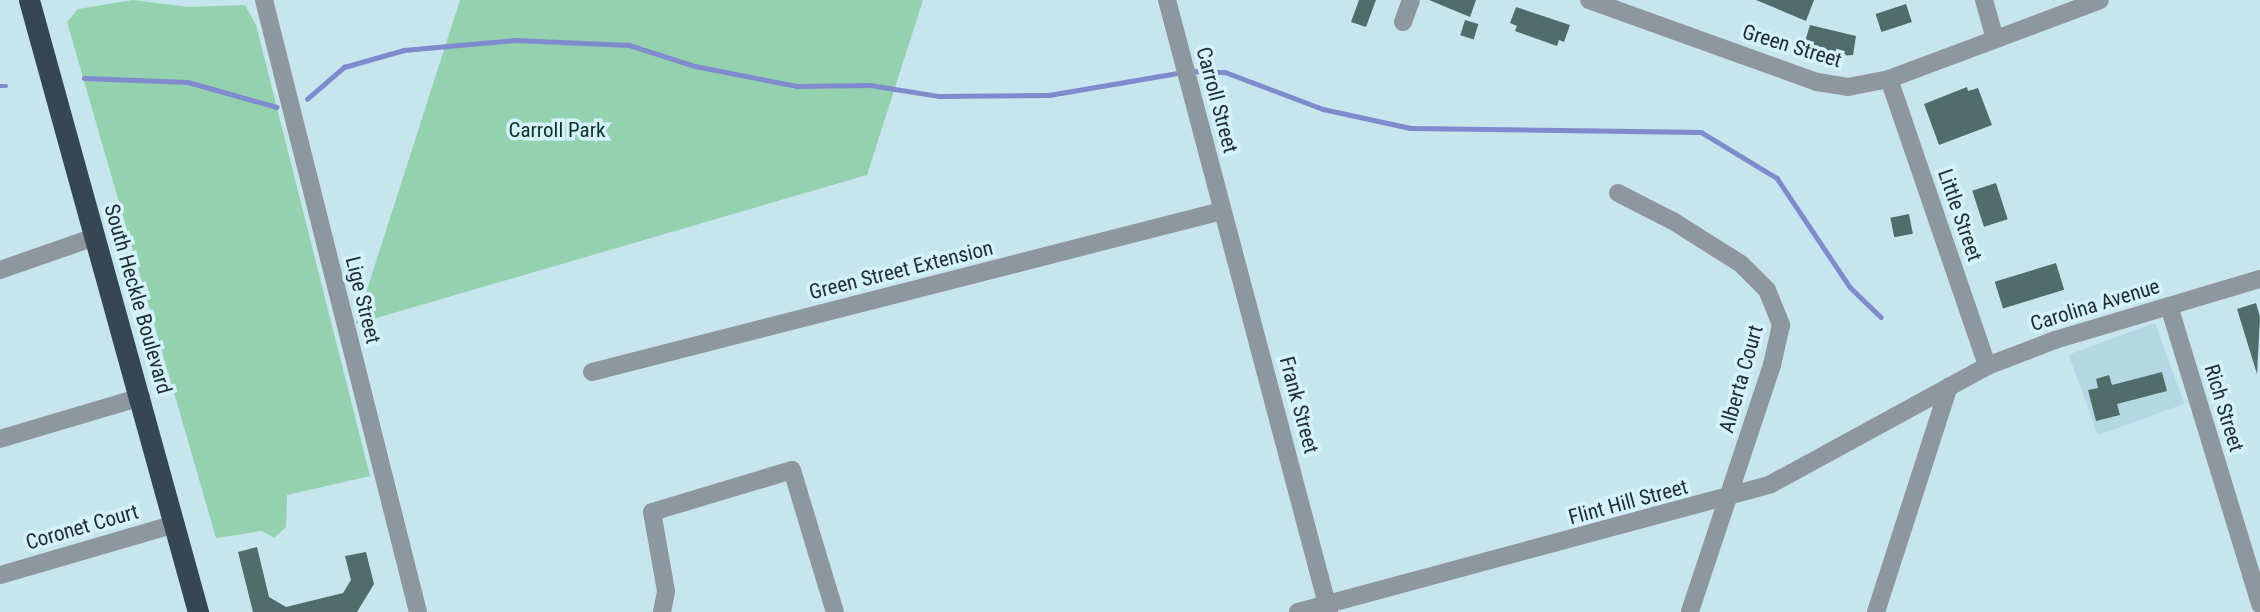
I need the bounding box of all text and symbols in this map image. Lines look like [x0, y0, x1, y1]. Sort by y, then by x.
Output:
street label: Green Street [1739, 19, 1845, 73]
street label: Carroll Street [1191, 44, 1243, 156]
park label: Carroll Park [508, 117, 606, 143]
street label: Little Street [1932, 166, 1988, 264]
street label: South Heckle Boulevard [99, 201, 177, 397]
street label: Green Street Extension [807, 235, 995, 305]
street label: Lige Street [340, 254, 386, 346]
street label: Carolina Avenue [2027, 273, 2163, 337]
street label: Alberta Court [1714, 322, 1768, 436]
street label: Frank Street [1274, 354, 1324, 456]
street label: Rich Street [2199, 361, 2249, 455]
street label: Flint Hill Street [1566, 474, 1690, 530]
street label: Coronet Court [23, 499, 141, 555]

